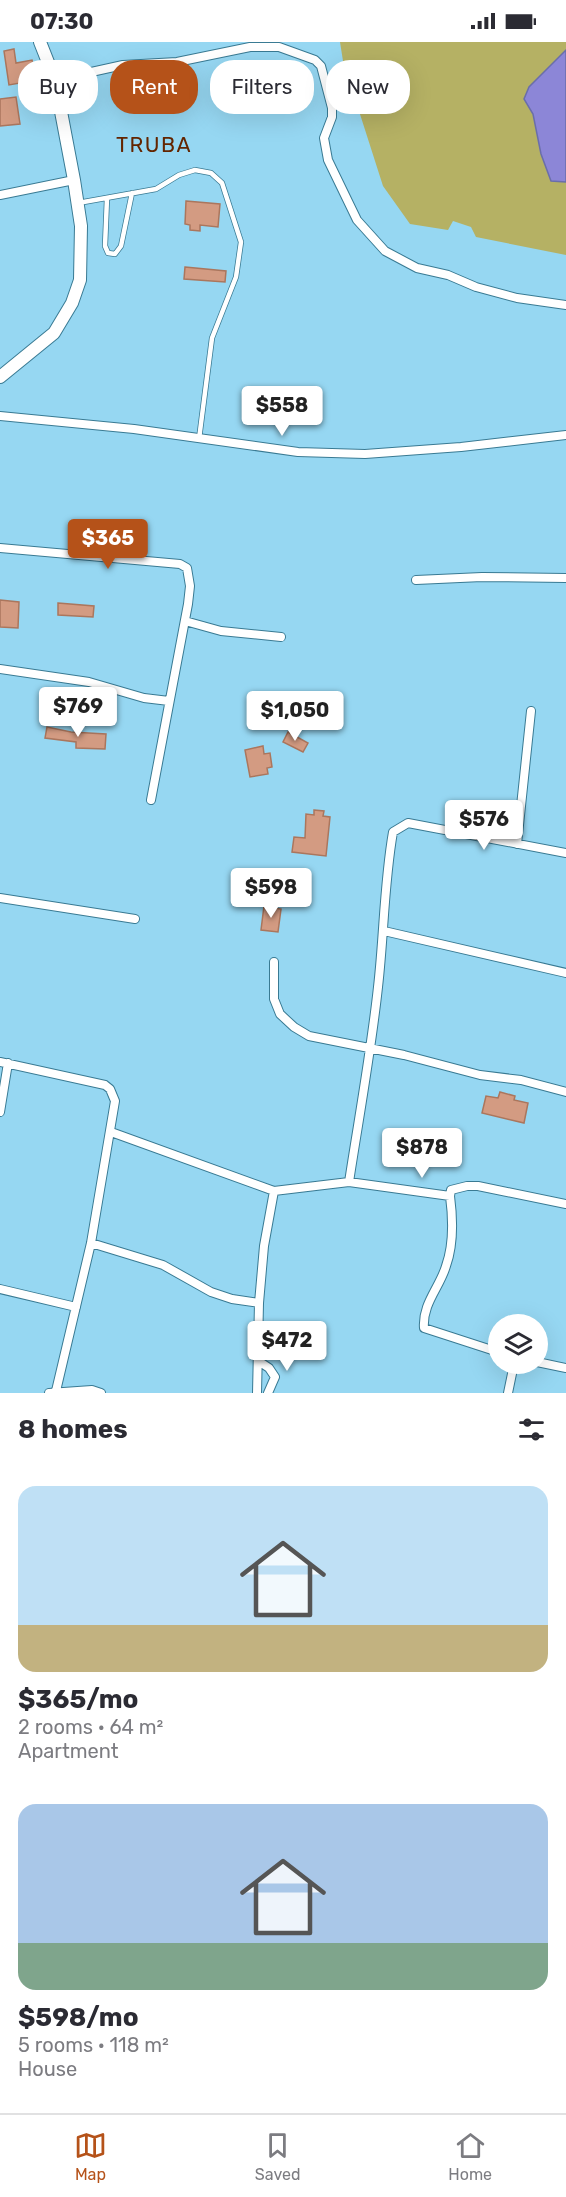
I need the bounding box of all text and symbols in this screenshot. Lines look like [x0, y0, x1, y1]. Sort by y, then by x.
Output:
text: 07:30 [30, 8, 93, 35]
chip: Buy [18, 60, 98, 114]
chip: Rent [110, 60, 198, 114]
chip: Filters [210, 60, 314, 114]
chip: New [326, 60, 410, 114]
district label: TRUBA [116, 132, 192, 157]
pin: $558 [246, 386, 318, 437]
text: $558 [256, 393, 308, 417]
pin: $365 [72, 519, 144, 570]
text: $365 [82, 526, 134, 550]
pin: $769 [42, 687, 114, 738]
pin: $1,050 [246, 691, 344, 742]
text: $769 [53, 694, 103, 718]
text: $1,050 [261, 698, 329, 722]
pin: $576 [448, 800, 520, 851]
text: $576 [459, 807, 509, 831]
pin: $598 [235, 868, 307, 919]
text: $598 [245, 875, 297, 899]
pin: $878 [386, 1128, 458, 1179]
text: $878 [396, 1135, 448, 1159]
map controls [488, 1314, 548, 1374]
button: layers [488, 1314, 548, 1374]
pin: $472 [251, 1321, 323, 1372]
text: $472 [262, 1328, 313, 1352]
icon: filters [515, 1413, 548, 1446]
text: 8 homes [18, 1414, 128, 1445]
icon: home [229, 1525, 337, 1633]
text: $365/mo [18, 1684, 138, 1715]
text: 2 rooms · 64 m² [18, 1715, 163, 1739]
text: Apartment [18, 1739, 119, 1763]
icon: home [229, 1843, 337, 1951]
text: $598/mo [18, 2002, 139, 2033]
text: 5 rooms · 118 m² [18, 2033, 169, 2057]
text: House [18, 2057, 77, 2081]
tab: Map [74, 2129, 107, 2184]
tab: Saved [255, 2129, 300, 2184]
tab: Home [448, 2129, 492, 2184]

